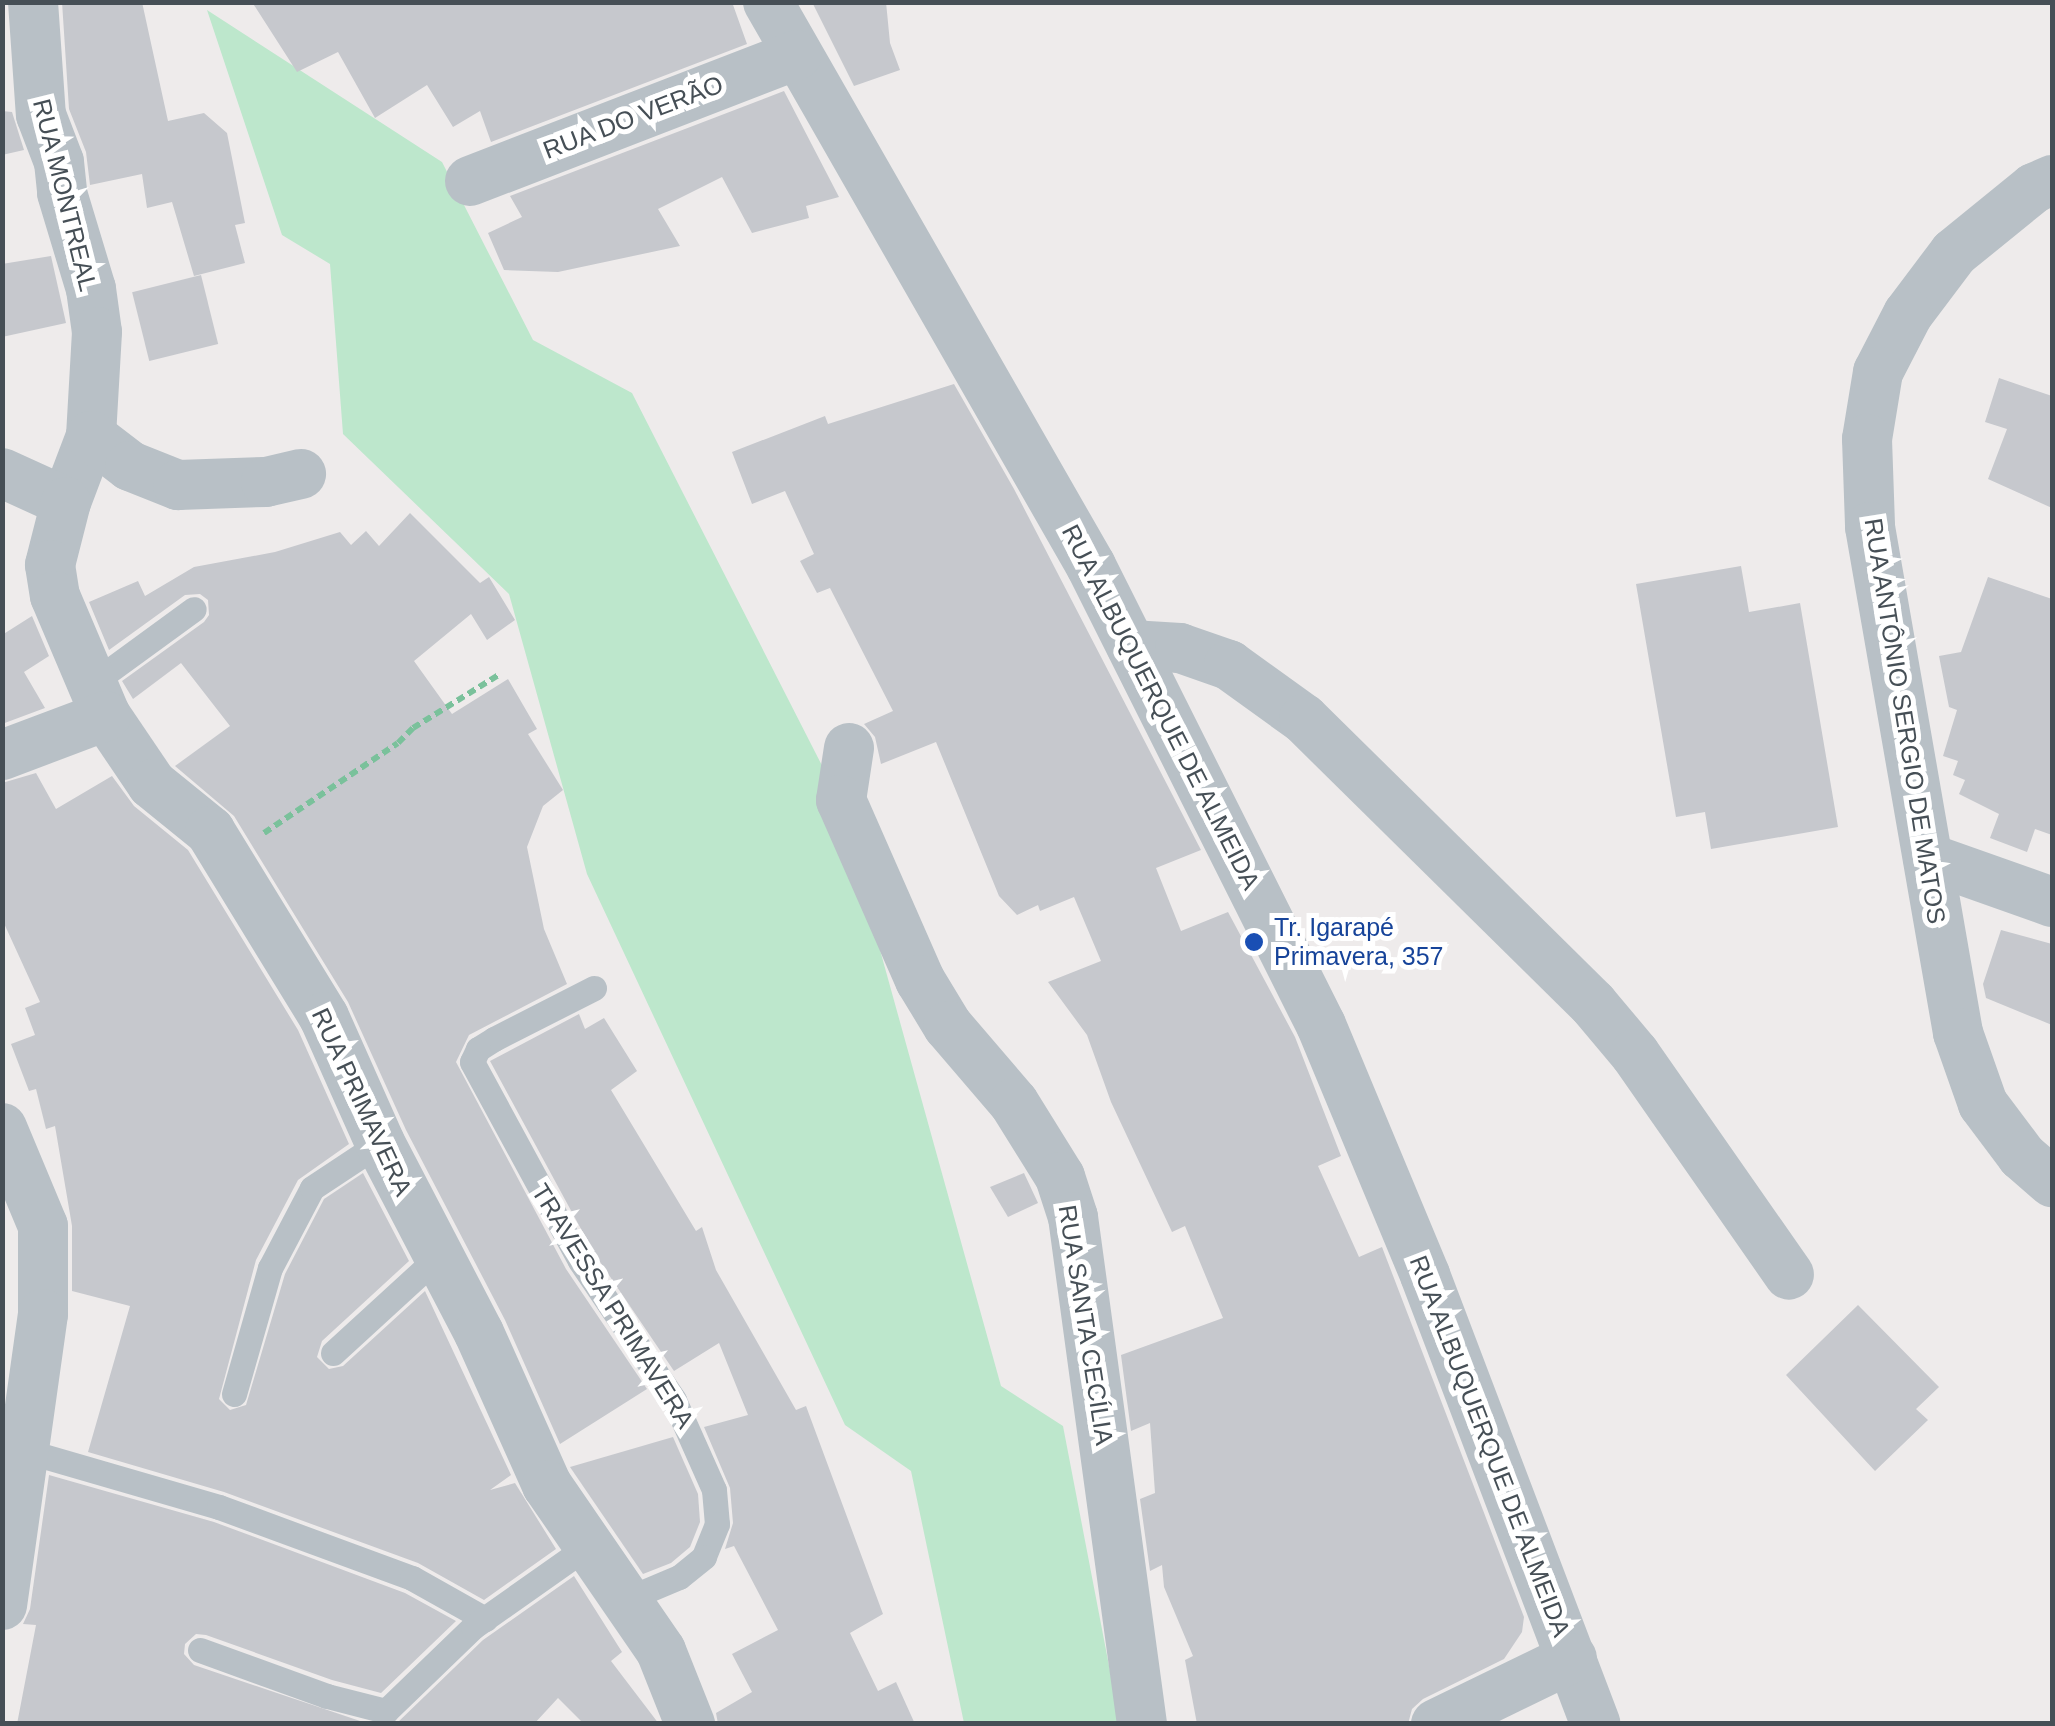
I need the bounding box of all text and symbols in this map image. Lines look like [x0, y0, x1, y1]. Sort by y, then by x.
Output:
street label: RUA DO VERÃO [538, 69, 728, 165]
street label: RUA MONTREAL [26, 95, 104, 295]
street label: RUA ANTÔNIO SERGIO DE MATOS [1858, 515, 1952, 927]
street label: RUA ALBUQUERQUE DE ALMEIDA [1055, 518, 1267, 896]
place label: Tr. Igarapé Primavera, 357 [1274, 913, 1444, 972]
marker: Tr. Igarapé Primavera, 357 [1243, 931, 1265, 953]
street label: RUA PRIMAVERA [305, 1003, 419, 1201]
street label: TRAVESSA PRIMAVERA [525, 1178, 701, 1434]
street label: RUA SANTA CECÍLIA [1052, 1201, 1120, 1449]
street label: RUA ALBUQUERQUE DE ALMEIDA [1403, 1249, 1577, 1643]

